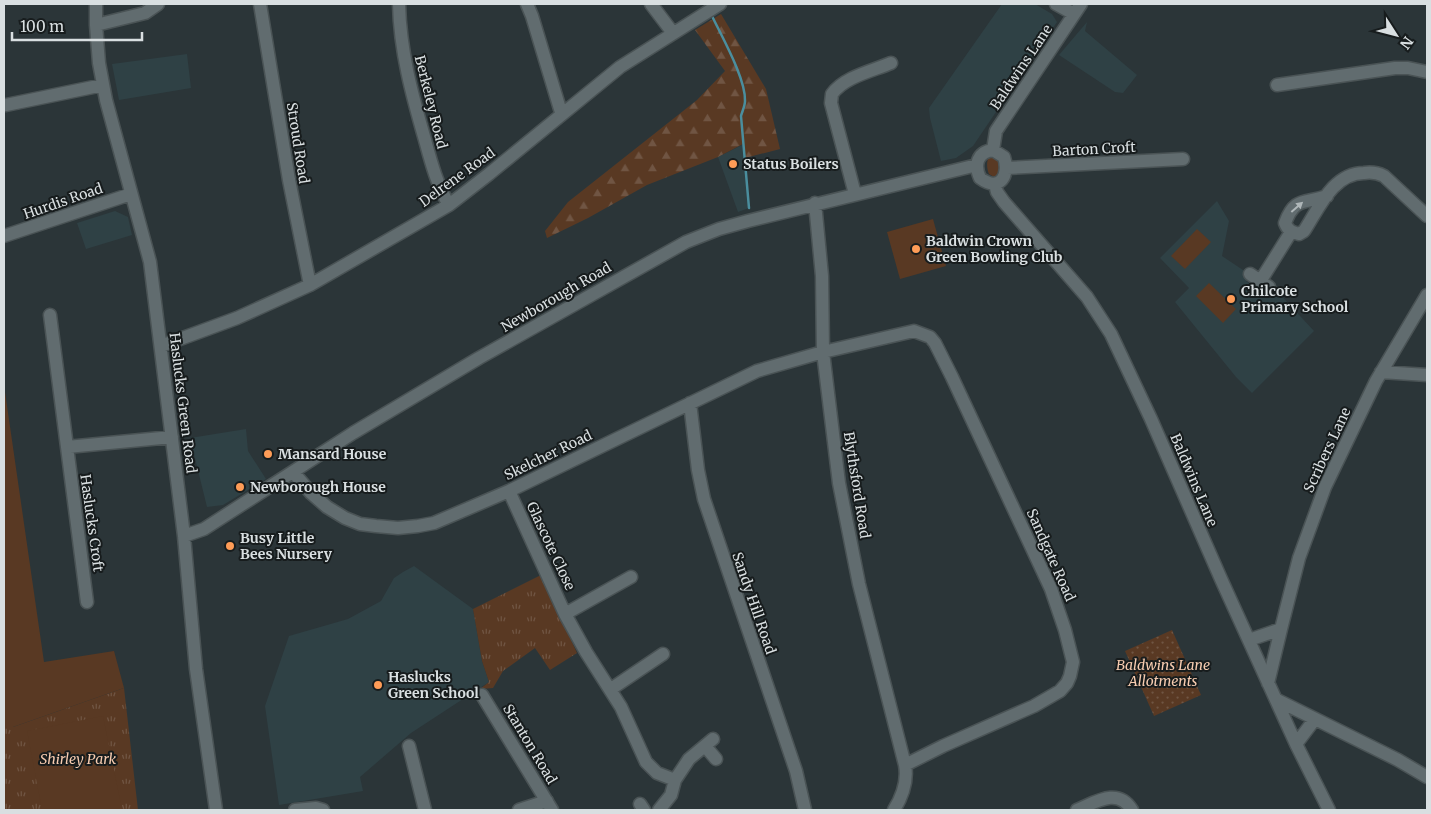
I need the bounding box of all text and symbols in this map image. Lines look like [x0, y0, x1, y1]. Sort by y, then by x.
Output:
scale bar [12, 10, 142, 42]
north arrow [1371, 10, 1421, 60]
text: 100 m [20, 17, 64, 36]
street label: Baldwins Lane [986, 21, 1056, 113]
text: N [1396, 33, 1417, 52]
street label: Berkeley Road [411, 53, 451, 151]
street label: Stroud Road [283, 101, 313, 186]
street label: Barton Croft [1052, 138, 1137, 160]
street label: Delrene Road [415, 143, 499, 211]
place label: Status Boilers [743, 155, 839, 173]
marker: Status Boilers [727, 158, 739, 170]
street label: Hurdis Road [21, 179, 106, 223]
one-way arrow [1291, 201, 1303, 212]
place label: Baldwin Crown Green Bowling Club [926, 232, 1063, 266]
marker: Baldwin Crown Green Bowling Club [910, 243, 922, 255]
street label: Newborough Road [498, 258, 615, 336]
place label: Chilcote Primary School [1241, 282, 1349, 316]
marker: Chilcote Primary School [1225, 293, 1237, 305]
street label: Haslucks Green Road [165, 332, 201, 475]
street label: Scribers Lane [1299, 405, 1355, 495]
street label: Skelcher Road [501, 426, 595, 484]
street label: Blythsford Road [840, 430, 874, 540]
street label: Baldwins Lane [1166, 431, 1222, 529]
place label: Mansard House [278, 445, 387, 463]
marker: Mansard House [262, 448, 274, 460]
street label: Haslucks Croft [76, 473, 108, 573]
place label: Newborough House [250, 478, 386, 496]
marker: Newborough House [234, 481, 246, 493]
street label: Glascote Close [523, 499, 579, 593]
street label: Sandgate Road [1023, 506, 1080, 605]
place label: Busy Little Bees Nursery [240, 529, 333, 563]
marker: Busy Little Bees Nursery [224, 540, 236, 552]
street label: Sandy Hill Road [728, 550, 780, 657]
park label: Baldwins Lane Allotments [1116, 656, 1210, 690]
place label: Haslucks Green School [388, 668, 479, 702]
marker: Haslucks Green School [372, 679, 384, 691]
street label: Stanton Road [499, 701, 561, 788]
park label: Shirley Park [40, 750, 117, 768]

